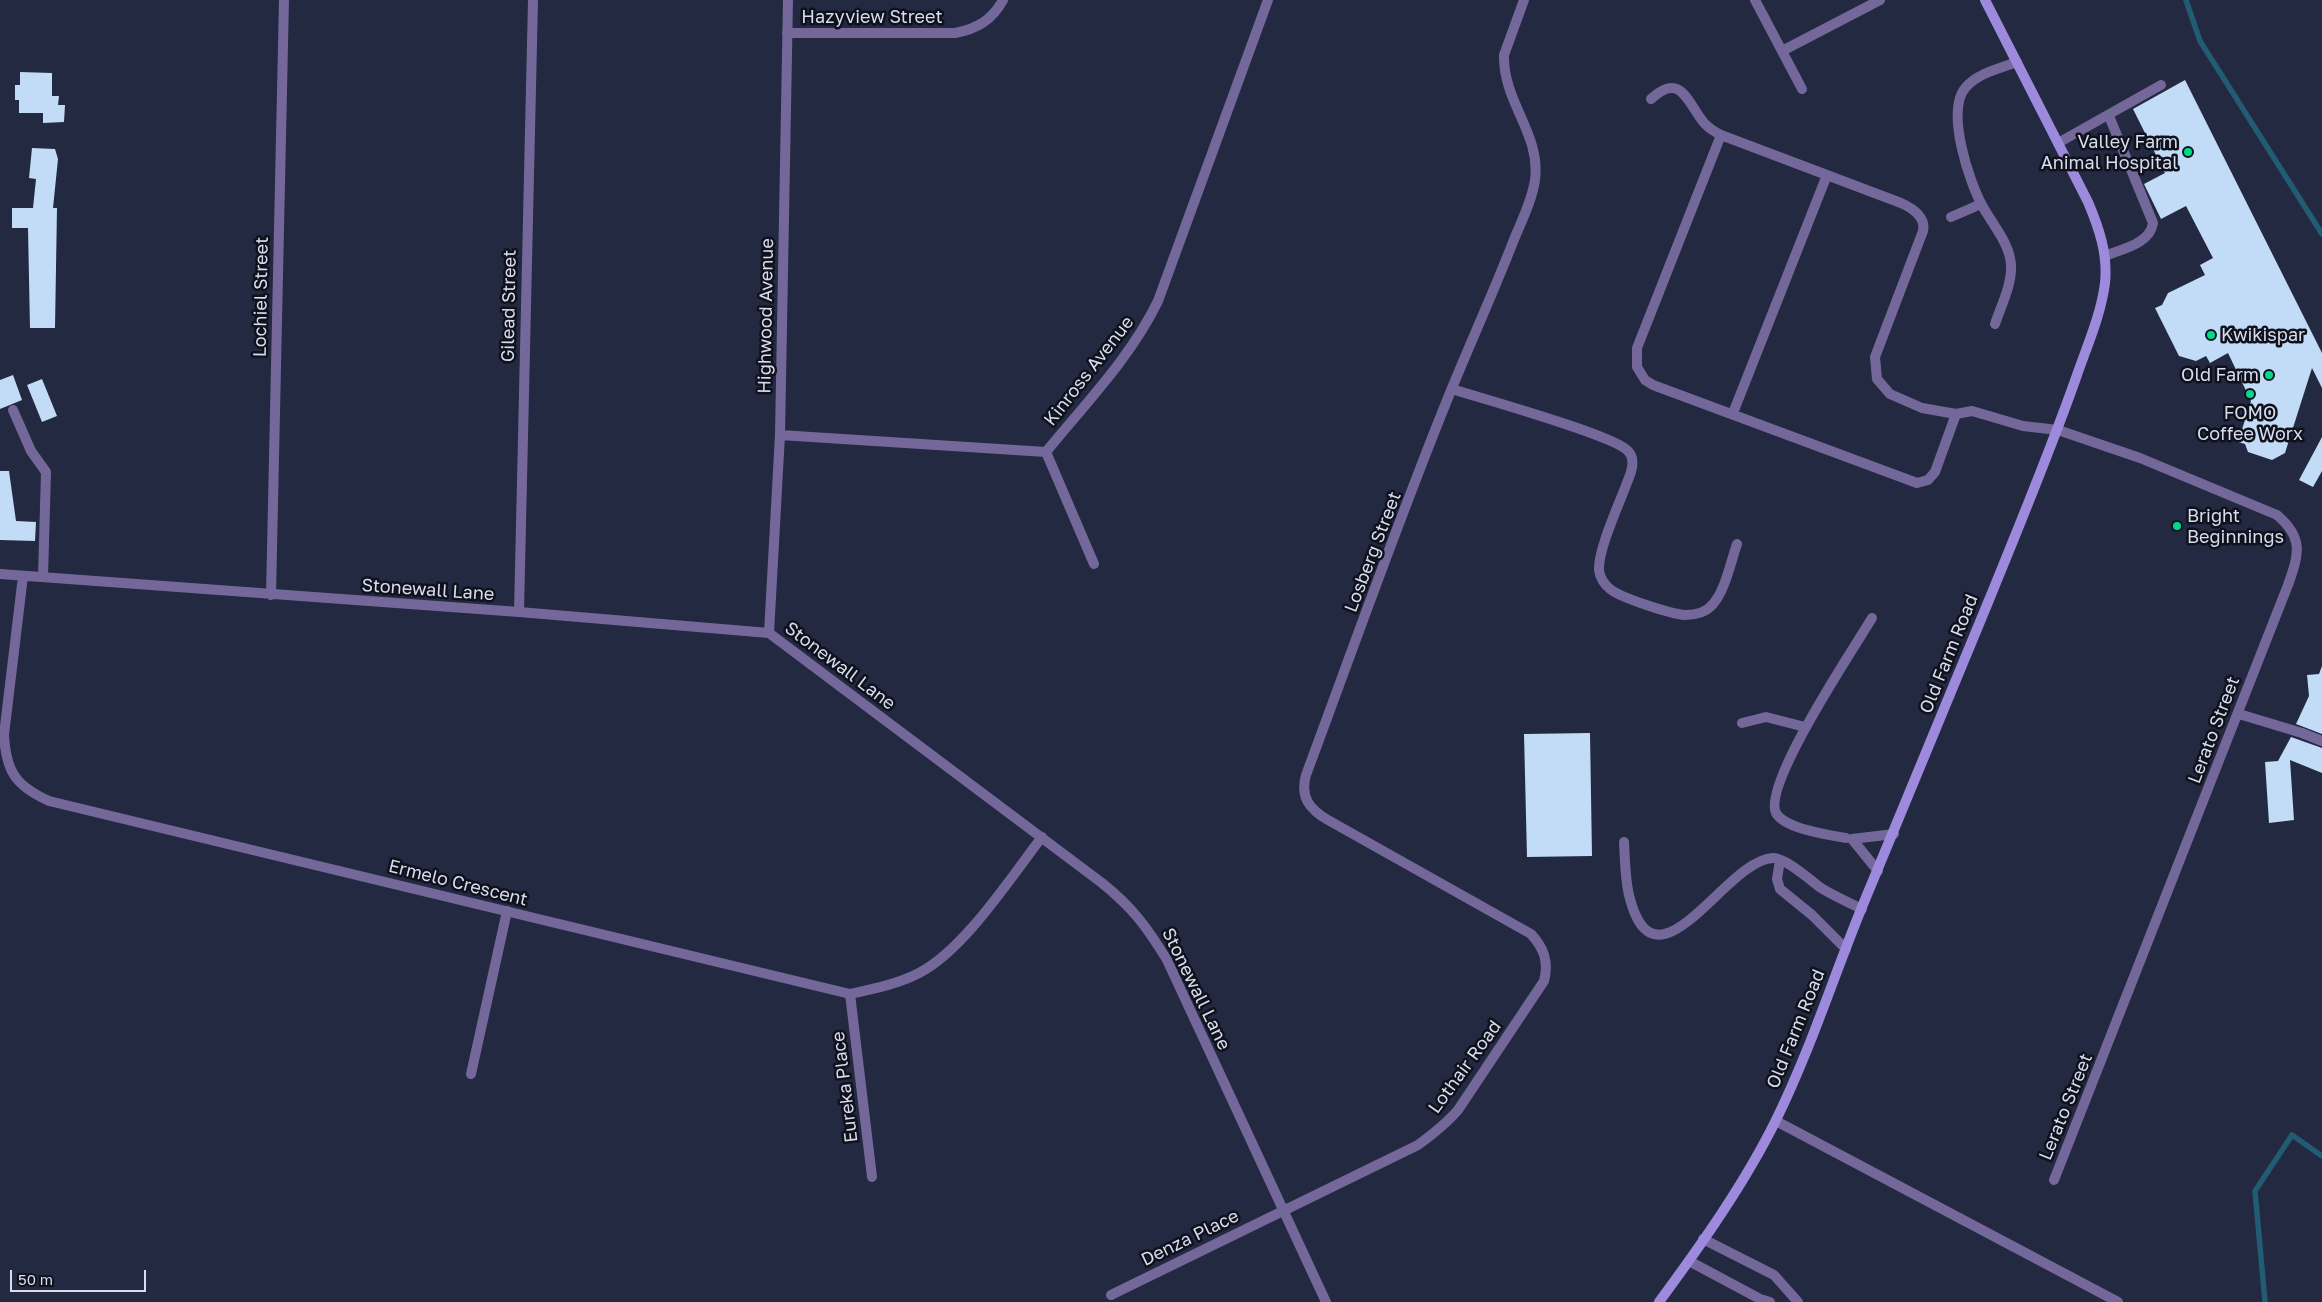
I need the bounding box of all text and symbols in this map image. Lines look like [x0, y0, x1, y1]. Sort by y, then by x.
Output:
street label: Hazyview Street [801, 6, 943, 28]
place label: Valley Farm Animal Hospital [2041, 131, 2178, 173]
marker: Valley Farm Animal Hospital [2182, 146, 2194, 158]
street label: Lochiel Street [249, 237, 273, 357]
street label: Highwood Avenue [754, 238, 778, 394]
street label: Gilead Street [497, 250, 521, 362]
street label: Kinross Avenue [1040, 312, 1138, 430]
place label: Kwikispar [2221, 324, 2305, 346]
marker: Kwikispar [2205, 329, 2217, 341]
place label: Old Farm [2181, 364, 2259, 386]
marker: Old Farm [2263, 369, 2275, 381]
marker: FOMO Coffee Worx [2244, 388, 2256, 400]
place label: FOMO Coffee Worx [2197, 402, 2303, 444]
street label: Losberg Street [1340, 489, 1406, 615]
place label: Bright Beginnings [2187, 505, 2284, 548]
marker: Bright Beginnings [2171, 520, 2183, 532]
street label: Stonewall Lane [361, 575, 495, 605]
street label: Old Farm Road [1915, 591, 1983, 717]
street label: Stonewall Lane [780, 617, 900, 715]
street label: Lerato Street [2184, 673, 2244, 787]
street label: Ermelo Crescent [386, 855, 530, 911]
street label: Stonewall Lane [1157, 924, 1235, 1054]
street label: Old Farm Road [1762, 966, 1830, 1092]
street label: Lothair Road [1424, 1016, 1506, 1118]
street label: Eureka Place [827, 1030, 863, 1144]
street label: Lerato Street [2035, 1051, 2097, 1163]
street label: Denza Place [1138, 1205, 1242, 1271]
scale bar [12, 1260, 149, 1292]
text: 50 m [18, 1270, 53, 1288]

